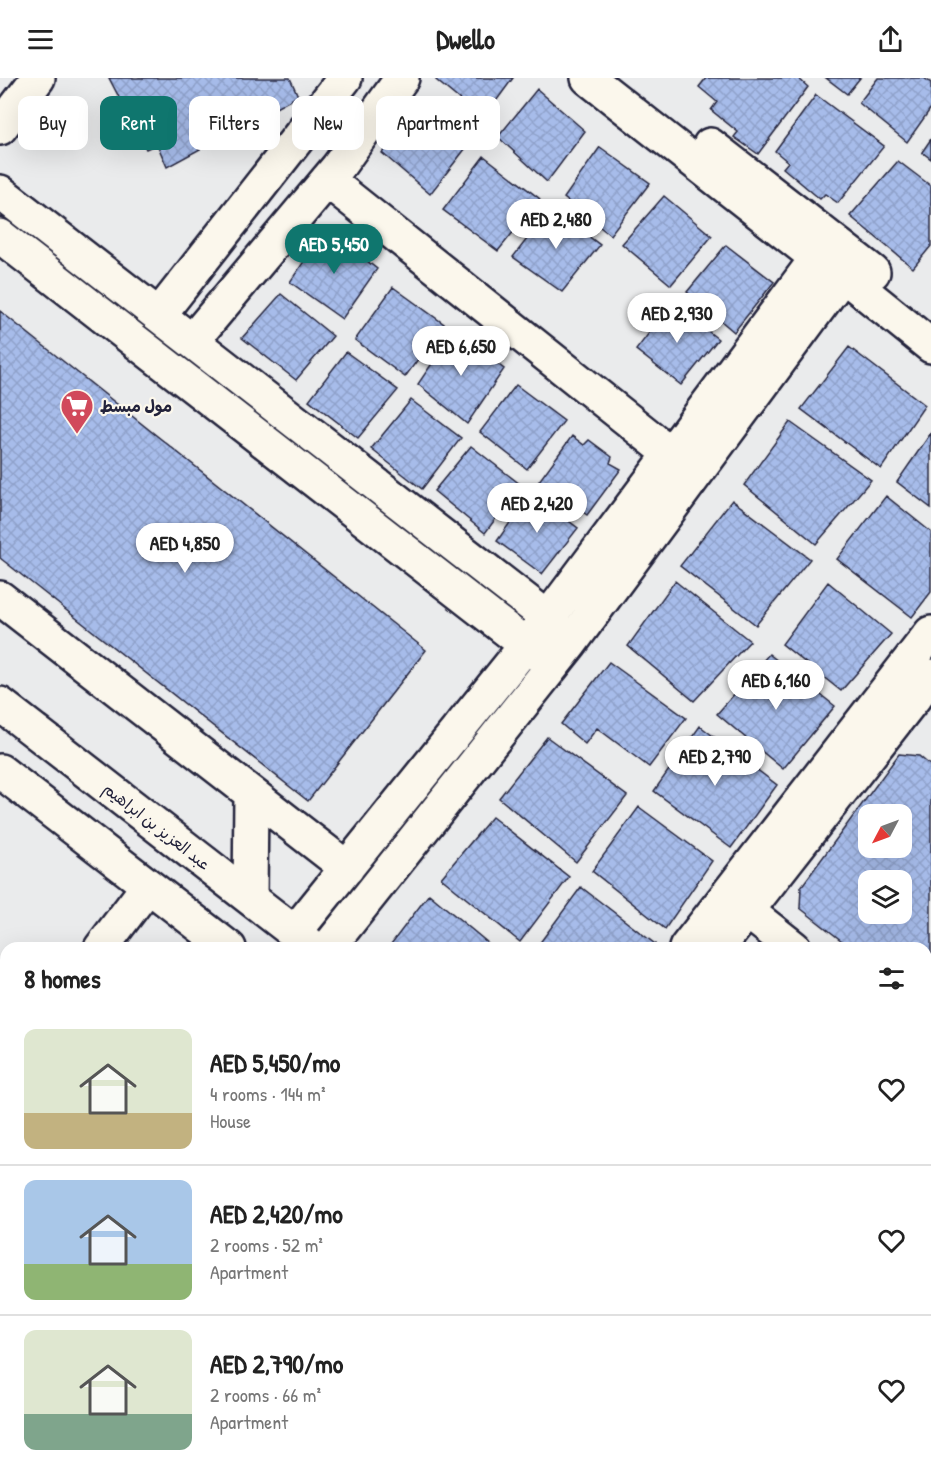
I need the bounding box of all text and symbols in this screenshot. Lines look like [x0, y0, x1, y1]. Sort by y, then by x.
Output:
text: Dwello [436, 21, 495, 57]
icon: menu [24, 23, 57, 56]
icon: share [874, 23, 907, 56]
chip: Buy [18, 96, 88, 150]
chip: Rent [100, 96, 177, 150]
chip: Filters [189, 96, 280, 150]
chip: New [292, 96, 364, 150]
chip: Apartment [376, 96, 500, 150]
pin: AED 2,480 [487, 199, 625, 250]
text: AED 2,480 [520, 205, 592, 232]
pin: AED 5,450 [265, 224, 403, 275]
text: AED 5,450 [299, 230, 369, 257]
pin: AED 2,930 [608, 293, 746, 344]
text: AED 2,930 [641, 299, 713, 326]
pin: AED 6,650 [392, 326, 530, 377]
text: AED 6,650 [426, 332, 496, 359]
supermarket icon: مول مبسط [59, 388, 95, 435]
place label: مول مبسط [100, 395, 172, 417]
pin: AED 2,420 [468, 483, 606, 534]
text: AED 2,420 [501, 489, 573, 516]
pin: AED 4,850 [116, 523, 254, 574]
text: AED 4,850 [150, 529, 220, 556]
pin: AED 6,160 [707, 660, 845, 711]
text: AED 6,160 [742, 666, 810, 693]
pin: AED 2,790 [646, 736, 784, 787]
text: AED 2,790 [679, 742, 751, 769]
street label: عبد العزيز بن ابراهيم [98, 777, 215, 876]
north arrow [858, 804, 912, 858]
map controls [858, 804, 912, 924]
button: layers [858, 870, 912, 924]
text: 8 homes [24, 961, 101, 996]
icon: filters [875, 962, 908, 995]
text: AED 5,450/mo [210, 1045, 340, 1080]
icon: home [72, 1053, 144, 1125]
icon: heart [875, 1073, 908, 1106]
text: 4 rooms · 144 m² [210, 1080, 325, 1107]
text: House [210, 1107, 251, 1134]
text: AED 2,420/mo [210, 1196, 343, 1231]
icon: home [72, 1204, 144, 1276]
icon: heart [875, 1224, 908, 1257]
text: 2 rooms · 52 m² [210, 1231, 323, 1258]
text: Apartment [210, 1258, 288, 1285]
text: AED 2,790/mo [210, 1346, 343, 1381]
icon: home [72, 1354, 144, 1426]
icon: heart [875, 1374, 908, 1407]
text: 2 rooms · 66 m² [210, 1381, 321, 1408]
text: Apartment [210, 1408, 288, 1435]

